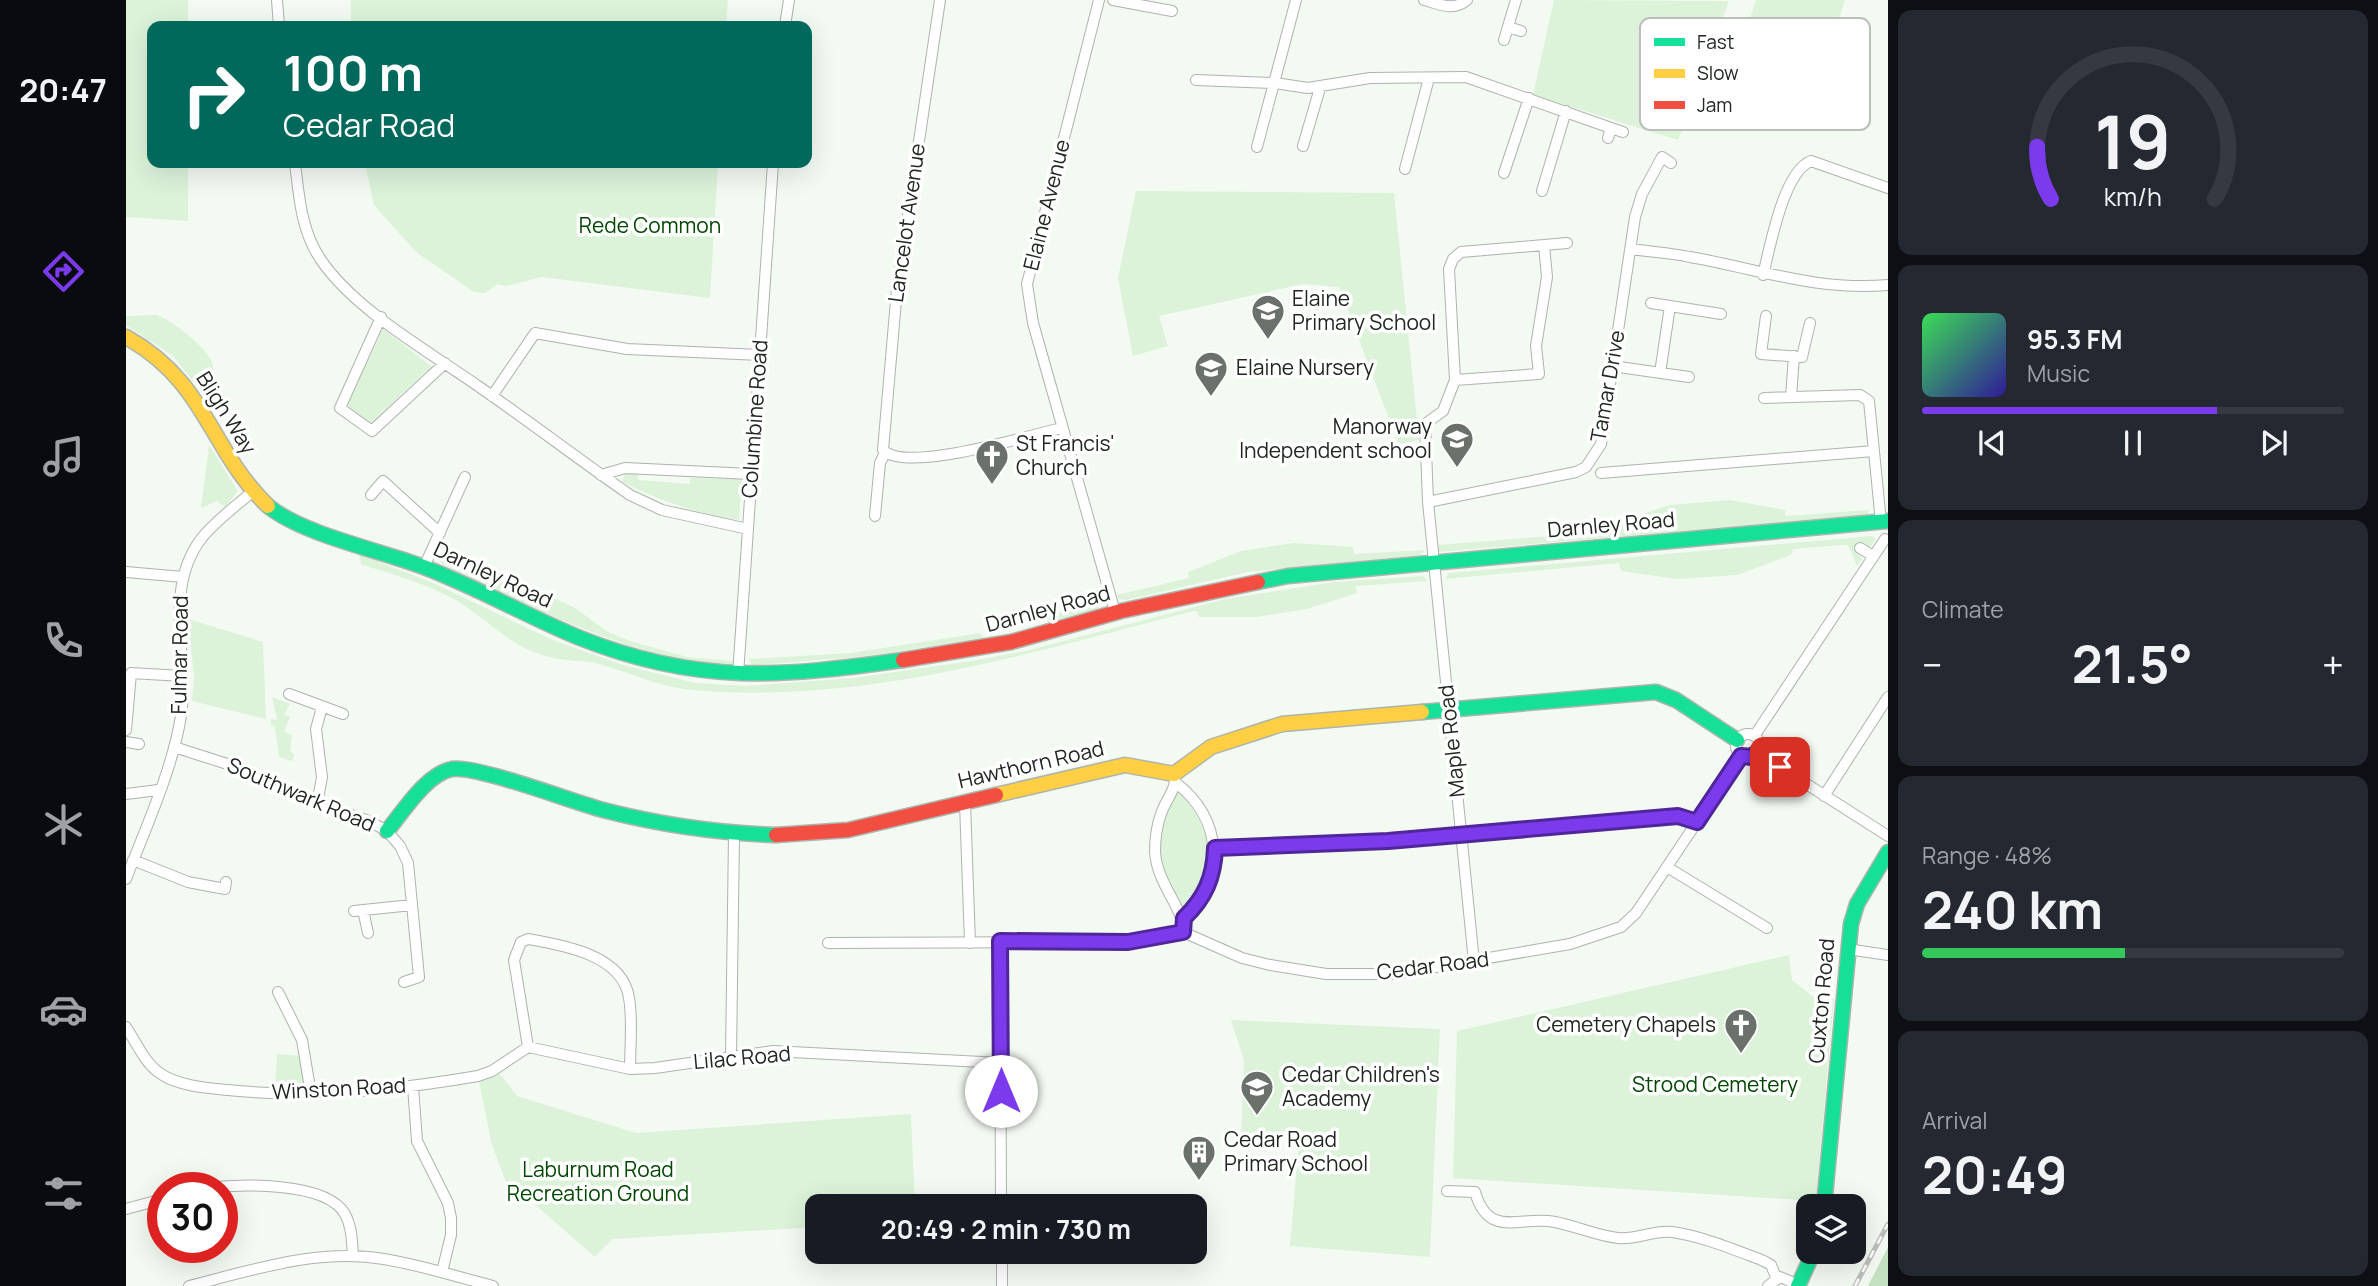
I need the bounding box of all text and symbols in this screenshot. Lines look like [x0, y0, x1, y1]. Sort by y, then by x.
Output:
legend [1640, 18, 1870, 130]
text: Fast [1697, 29, 1734, 55]
text: 100 m [283, 39, 423, 106]
icon: right [168, 49, 259, 140]
text: Slow [1697, 60, 1739, 86]
text: 20:47 [19, 68, 107, 112]
text: 19 [2094, 91, 2172, 191]
text: Jam [1697, 92, 1732, 118]
text: Cedar Road [283, 103, 455, 147]
street label: Elaine Avenue [1016, 136, 1076, 273]
street label: Lancelot Avenue [881, 142, 931, 304]
text: km/h [2104, 178, 2162, 213]
park label: Rede Common [579, 211, 721, 239]
icon: directions [39, 247, 88, 296]
place label: Elaine Primary School [1292, 284, 1436, 336]
school or university icon: Elaine Primary School [1249, 292, 1287, 341]
text: 95.3 FM [2027, 321, 2122, 357]
street label: Tamar Drive [1583, 328, 1631, 444]
street label: Columbine Road [735, 339, 774, 499]
school or university icon: Elaine Nursery [1192, 349, 1230, 398]
place label: Elaine Nursery [1236, 353, 1374, 381]
text: Music [2027, 357, 2090, 389]
street label: Bligh Way [190, 366, 263, 459]
place label: Manorway Independent school [1239, 412, 1432, 464]
school or university icon: Manorway Independent school [1438, 420, 1476, 469]
icon: previous [1973, 424, 2011, 462]
icon: pause [2114, 424, 2152, 462]
icon: next [2255, 424, 2293, 462]
place label: St Francis' Church [1016, 429, 1115, 481]
icon: music [39, 432, 88, 481]
church icon: St Francis' Church [973, 437, 1011, 486]
street label: Darnley Road [1546, 504, 1676, 544]
street label: Darnley Road [430, 534, 557, 614]
street label: Darnley Road [982, 578, 1113, 638]
text: Climate [1922, 593, 2004, 625]
street label: Fulmar Road [164, 595, 194, 715]
icon: phone [39, 616, 88, 665]
text: 21.5° [2072, 628, 2193, 699]
text: − [1922, 638, 1943, 690]
text: + [2322, 638, 2344, 690]
street label: Maple Road [1431, 683, 1471, 799]
street label: Hawthorn Road [955, 734, 1107, 794]
pin [1750, 737, 1810, 797]
icon: arrive [1761, 748, 1799, 786]
street label: Southwark Road [223, 750, 380, 838]
icon: climate [39, 800, 88, 849]
text: Range · 48% [1922, 839, 2052, 871]
text: 240 km [1922, 874, 2103, 945]
street label: Cuxton Road [1802, 937, 1840, 1065]
street label: Cedar Road [1375, 944, 1491, 986]
icon: car [39, 985, 88, 1034]
church icon: Cemetery Chapels [1722, 1006, 1760, 1055]
place label: Cemetery Chapels [1536, 1010, 1716, 1038]
street label: Lilac Road [692, 1039, 792, 1075]
position arrow [964, 1054, 1038, 1128]
place label: Cedar Children's Academy [1282, 1060, 1440, 1112]
school or university icon: Cedar Children's Academy [1238, 1068, 1276, 1117]
park label: Strood Cemetery [1632, 1070, 1798, 1098]
street label: Winston Road [271, 1071, 407, 1106]
text: Arrival [1922, 1104, 1988, 1136]
place label: Cedar Road Primary School [1224, 1125, 1368, 1177]
building icon: Cedar Road Primary School [1180, 1133, 1218, 1182]
text: 20:49 [1922, 1139, 2068, 1210]
park label: Laburnum Road Recreation Ground [507, 1155, 689, 1207]
icon: filters [39, 1169, 88, 1218]
speed limit sign: 30 [147, 1172, 238, 1263]
map controls [1796, 1194, 1866, 1264]
button: layers [1796, 1194, 1866, 1264]
text: 20:49 · 2 min · 730 m [881, 1211, 1131, 1247]

